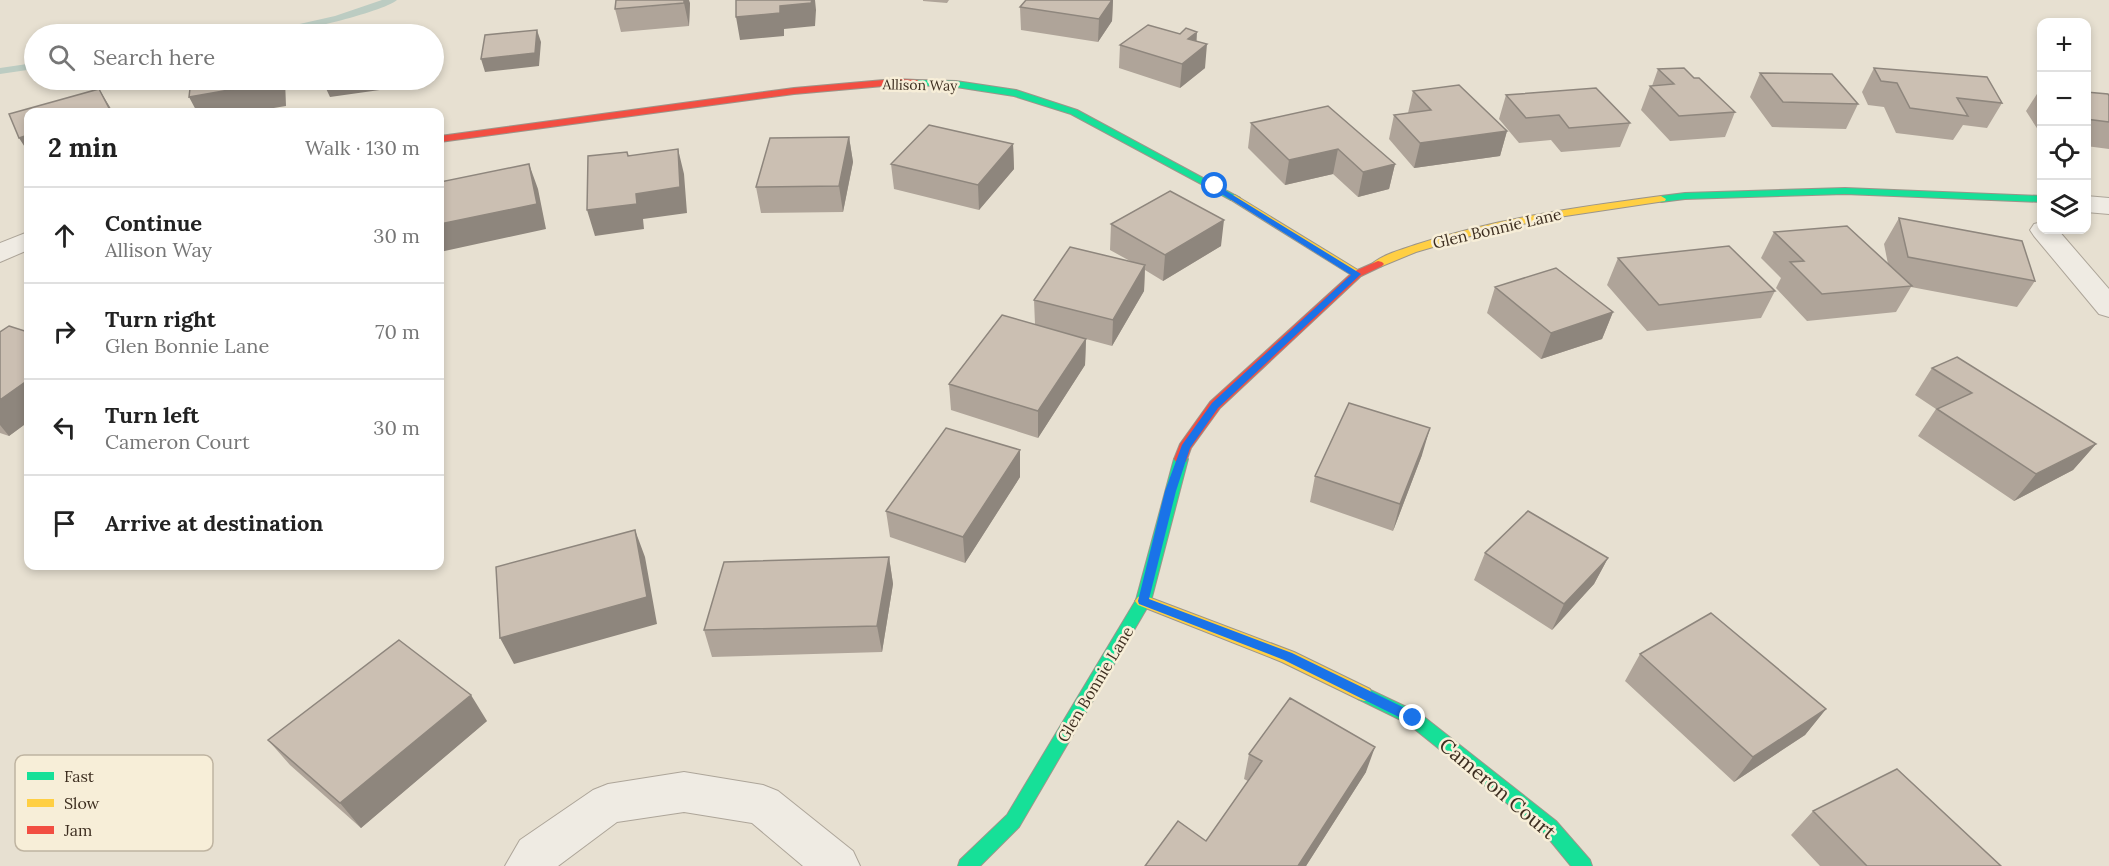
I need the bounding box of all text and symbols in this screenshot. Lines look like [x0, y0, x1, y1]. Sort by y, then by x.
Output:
map controls [2037, 18, 2091, 234]
button: + [2037, 18, 2091, 72]
search box [24, 24, 444, 90]
icon: search [45, 41, 78, 74]
text: Search here [93, 43, 215, 71]
button: − [2037, 72, 2091, 126]
street label: Allison Way [881, 75, 958, 95]
button: locate [2037, 126, 2091, 180]
text: 2 min [48, 131, 118, 164]
text: Walk · 130 m [305, 135, 420, 160]
route start [1201, 172, 1227, 198]
button: layers [2037, 180, 2091, 234]
street label: Glen Bonnie Lane [1431, 203, 1564, 253]
text: Continue [105, 209, 202, 237]
icon: ahead [48, 219, 81, 252]
text: 30 m [373, 223, 420, 248]
text: Allison Way [105, 237, 212, 262]
text: Turn right [105, 305, 216, 333]
icon: right [48, 315, 81, 348]
text: 70 m [375, 319, 420, 344]
text: Glen Bonnie Lane [105, 333, 269, 358]
text: Turn left [105, 401, 199, 429]
icon: left [48, 411, 81, 444]
text: 30 m [373, 415, 420, 440]
text: Cameron Court [105, 429, 250, 454]
icon: arrive [48, 507, 81, 540]
text: Arrive at destination [105, 509, 323, 537]
street label: Glen Bonnie Lane [1053, 622, 1138, 746]
route end [1399, 704, 1425, 730]
street label: Cameron Court [1434, 732, 1562, 844]
legend [15, 755, 213, 851]
text: Fast [64, 766, 95, 786]
text: Slow [64, 793, 100, 813]
text: Jam [63, 820, 92, 840]

